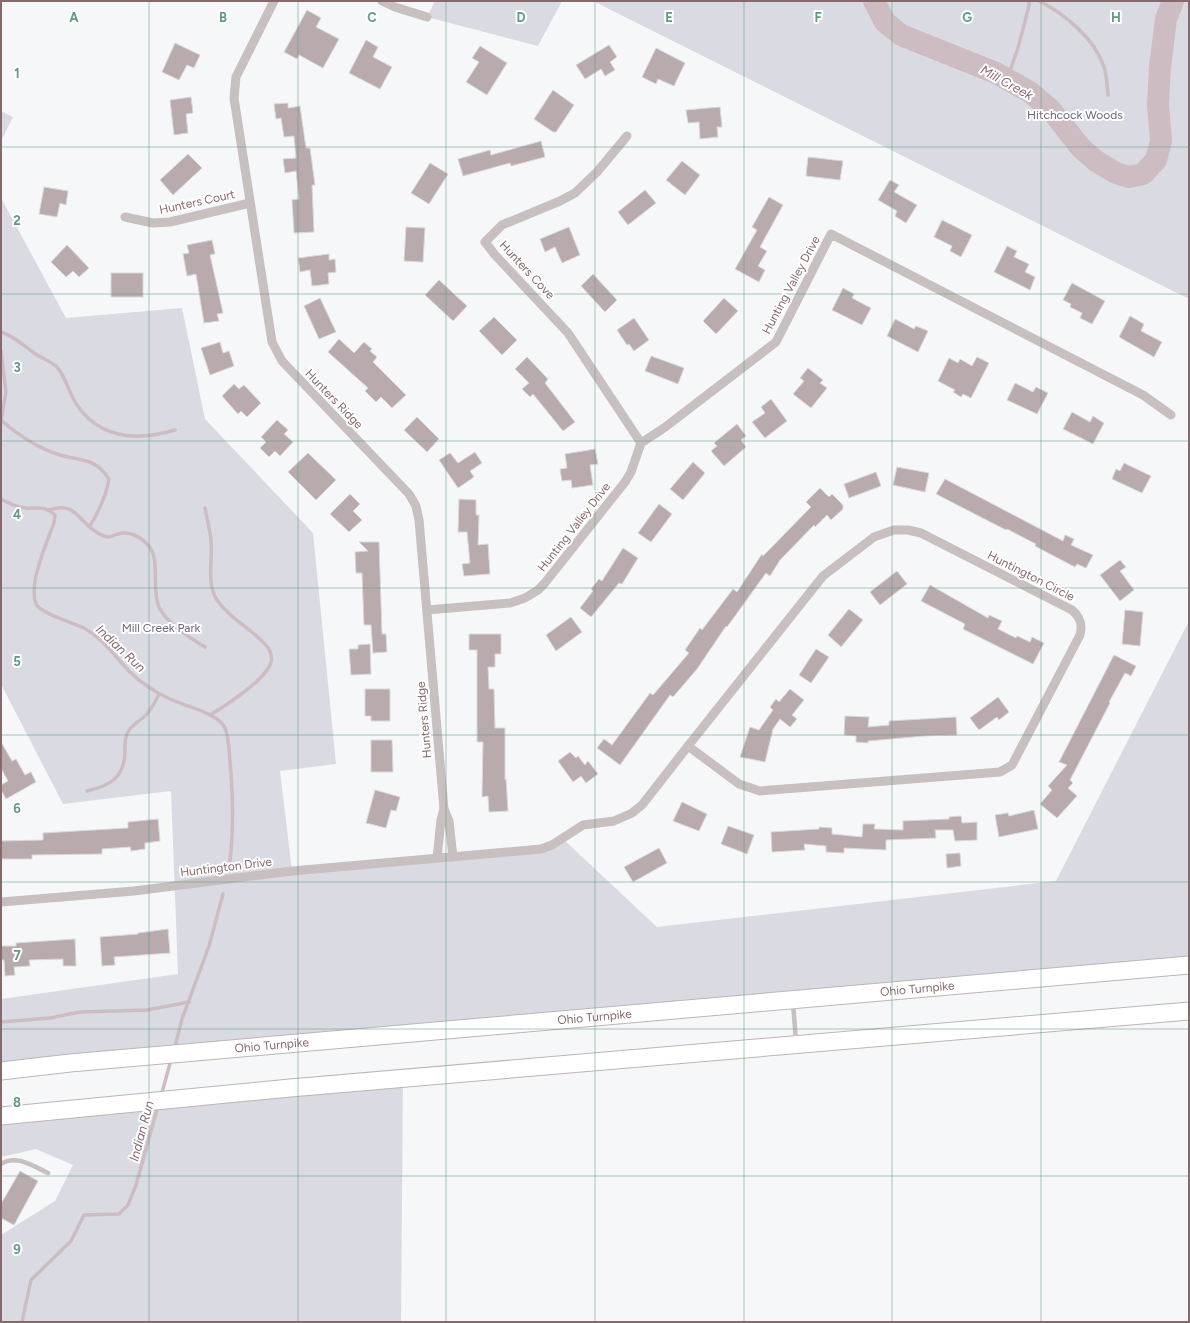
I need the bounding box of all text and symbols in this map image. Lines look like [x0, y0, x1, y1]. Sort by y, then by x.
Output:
text: A [69, 10, 79, 25]
text: B [219, 10, 227, 25]
text: C [367, 10, 377, 25]
text: D [516, 10, 526, 25]
text: E [665, 10, 673, 25]
text: F [814, 10, 822, 25]
text: G [962, 10, 972, 25]
text: H [1111, 10, 1121, 25]
water label: Mill Creek [978, 62, 1036, 103]
text: 1 [14, 66, 20, 81]
park label: Hitchcock Woods [1027, 108, 1123, 122]
street label: Hunters Court [158, 187, 237, 217]
text: 2 [13, 213, 21, 228]
street label: Hunting Valley Drive [759, 233, 823, 336]
street label: Hunters Cove [497, 238, 558, 302]
text: 3 [13, 360, 21, 375]
street label: Hunters Ridge [302, 366, 366, 432]
street label: Hunting Valley Drive [535, 479, 613, 574]
text: 4 [13, 507, 21, 522]
street label: Huntington Circle [985, 548, 1077, 604]
park label: Mill Creek Park [122, 621, 200, 635]
water label: Indian Run [93, 622, 149, 675]
text: 5 [13, 654, 21, 669]
street label: Hunters Ridge [414, 681, 434, 759]
text: 6 [13, 801, 21, 816]
street label: Huntington Drive [179, 854, 273, 880]
text: 7 [13, 948, 21, 963]
street label: Ohio Turnpike [880, 979, 955, 999]
street label: Ohio Turnpike [557, 1007, 633, 1027]
street label: Ohio Turnpike [234, 1035, 310, 1056]
text: 8 [13, 1095, 21, 1110]
water label: Indian Run [126, 1099, 157, 1163]
text: 9 [13, 1242, 21, 1257]

